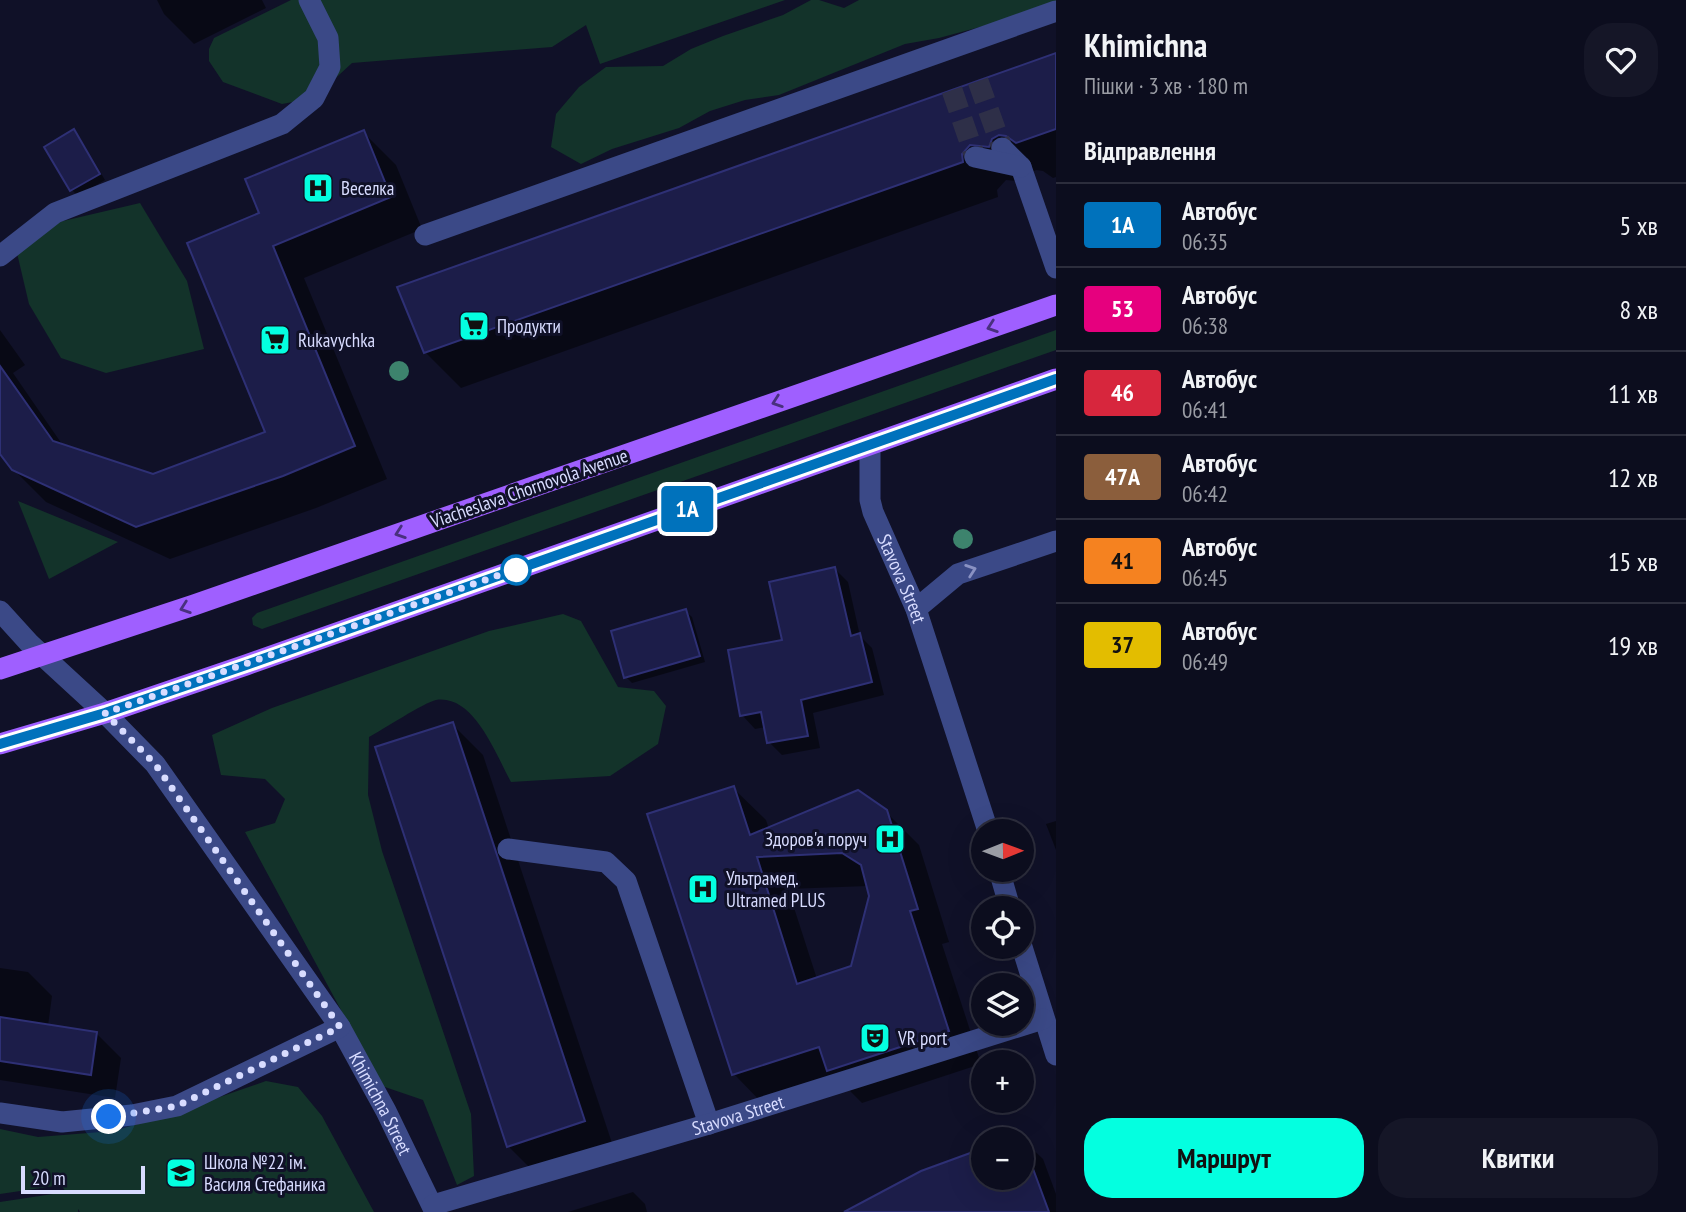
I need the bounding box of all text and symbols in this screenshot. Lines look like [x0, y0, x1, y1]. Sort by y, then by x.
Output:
text: Khimichna [1084, 23, 1208, 66]
button: heart [1584, 23, 1658, 97]
text: Пішки · 3 хв · 180 m [1084, 71, 1248, 100]
text: Відправлення [1084, 134, 1216, 167]
hospital icon: Веселка [301, 171, 335, 205]
place label: Веселка [341, 176, 394, 200]
text: Автобус [1182, 194, 1257, 227]
text: 1А [1111, 209, 1134, 240]
text: 5 хв [1620, 209, 1658, 242]
text: 06:35 [1182, 227, 1228, 256]
text: Автобус [1182, 278, 1257, 311]
text: 53 [1111, 293, 1134, 324]
text: 8 хв [1620, 293, 1658, 326]
supermarket icon: Продукти [457, 309, 491, 343]
text: 06:38 [1182, 311, 1228, 340]
place label: Продукти [497, 314, 561, 338]
one-way arrow [986, 319, 998, 333]
supermarket icon: Rukavychka [258, 323, 292, 357]
place label: Rukavychka [298, 328, 375, 352]
text: Автобус [1182, 362, 1257, 395]
text: 46 [1111, 377, 1134, 408]
text: 11 хв [1608, 377, 1658, 410]
one-way arrow [771, 394, 783, 408]
text: 06:41 [1182, 395, 1228, 424]
street label: Viacheslava Chornovola Avenue [426, 443, 631, 533]
text: Автобус [1182, 446, 1257, 479]
text: 47А [1105, 461, 1140, 492]
text: 12 хв [1608, 461, 1658, 494]
text: 06:42 [1182, 479, 1228, 508]
line badge: 1А [656, 486, 718, 532]
text: 1А [675, 493, 699, 524]
one-way arrow [394, 525, 406, 539]
street label: Stavova Street [872, 530, 932, 627]
text: Автобус [1182, 530, 1257, 563]
text: 41 [1111, 545, 1134, 576]
text: 15 хв [1608, 545, 1658, 578]
unlabelled marker [501, 555, 531, 585]
text: 06:45 [1182, 563, 1228, 592]
one-way arrow [964, 564, 977, 578]
one-way arrow [179, 600, 192, 614]
text: Автобус [1182, 614, 1257, 647]
text: 37 [1111, 629, 1134, 660]
text: 19 хв [1608, 629, 1658, 662]
text: 06:49 [1182, 647, 1228, 676]
north arrow [971, 819, 1034, 882]
map controls [971, 819, 1034, 1190]
hospital icon: Здоров'я поруч [873, 822, 907, 856]
place label: Здоров'я поруч [765, 827, 867, 851]
place label: Ультрамед. Ultramed PLUS [726, 866, 825, 912]
hospital icon: Ультрамед. Ultramed PLUS [686, 872, 720, 906]
button: locate [971, 896, 1034, 959]
button: layers [971, 973, 1034, 1036]
theatre icon: VR port [858, 1021, 892, 1055]
place label: VR port [897, 1026, 948, 1050]
street label: Khimichna Street [344, 1048, 418, 1159]
button: + [971, 1050, 1034, 1113]
street label: Stavova Street [689, 1089, 788, 1140]
your location [91, 1099, 126, 1134]
button: Маршрут [1084, 1118, 1364, 1198]
button: Квитки [1378, 1118, 1658, 1198]
button: − [971, 1127, 1034, 1190]
place label: Школа №22 ім. Василя Стефаника [204, 1150, 326, 1196]
school or university icon: Школа №22 ім. Василя Стефаника [164, 1156, 198, 1190]
scale bar [21, 1163, 145, 1195]
text: 20 m [32, 1166, 66, 1190]

